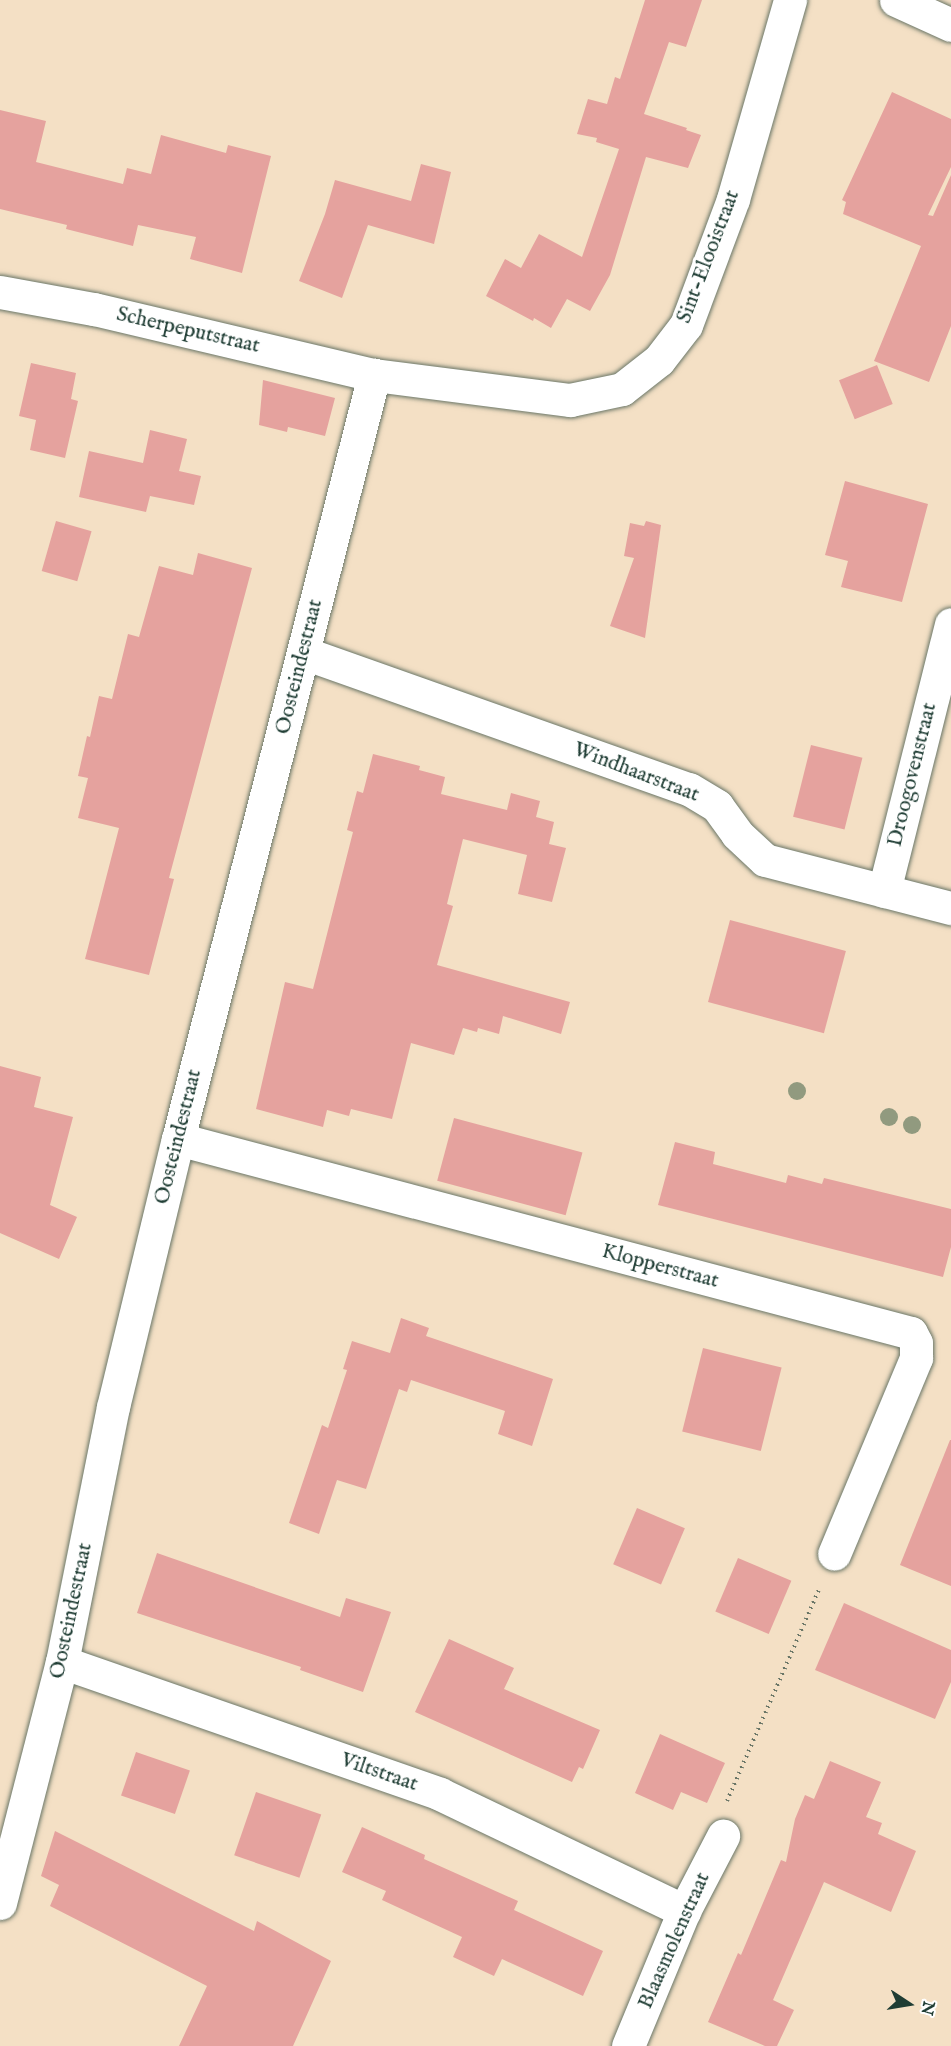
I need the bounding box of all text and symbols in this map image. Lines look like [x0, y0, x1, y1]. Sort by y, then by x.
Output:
street label: Sint-Elooistraat [672, 187, 746, 327]
street label: Scherpeputstraat [114, 302, 262, 360]
street label: Oosteindestraat [271, 597, 329, 737]
street label: Droogovenstraat [883, 700, 943, 850]
street label: Windhaarstraat [570, 737, 702, 809]
street label: Oosteindestraat [150, 1067, 208, 1207]
street label: Klopperstraat [599, 1239, 721, 1295]
street label: Oosteindestraat [45, 1541, 99, 1681]
street label: Viltstraat [337, 1748, 421, 1798]
street label: Blaasmolenstraat [634, 1869, 716, 2013]
north arrow [879, 1974, 939, 2034]
text: N [915, 1999, 938, 2017]

